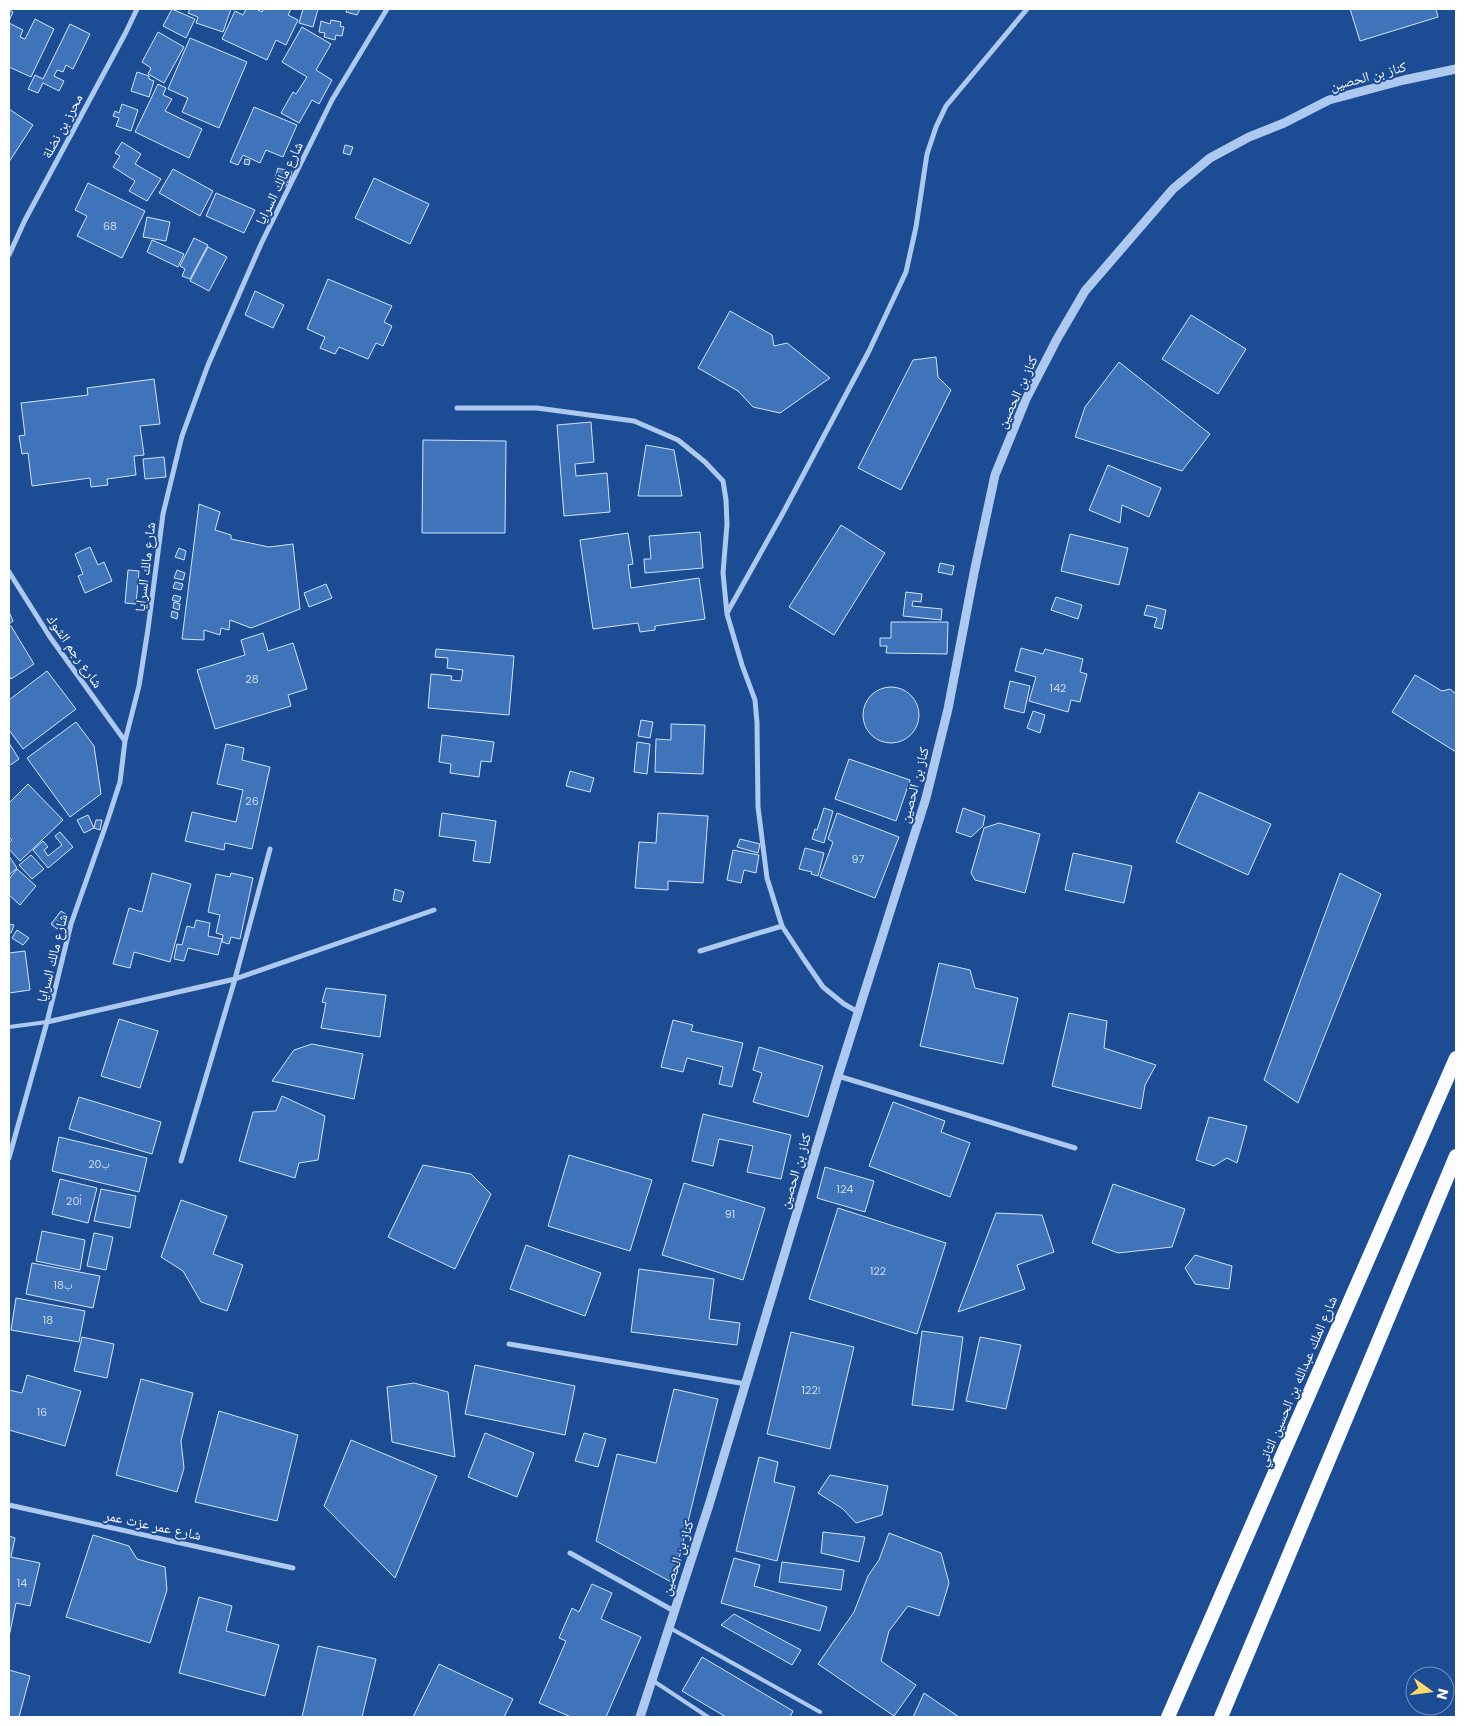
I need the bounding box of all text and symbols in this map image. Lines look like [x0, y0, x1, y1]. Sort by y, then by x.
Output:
street label: كناز بن الحصين [1328, 56, 1408, 96]
street label: محرز بن نضلة [37, 90, 87, 162]
street label: شارع مالك السرايا [250, 138, 308, 228]
house number: 68 [103, 218, 117, 234]
street label: كناز بن الحصين [991, 352, 1043, 432]
street label: شارع مالك السرايا [130, 521, 160, 613]
street label: شارع رجم الشوك [42, 610, 108, 692]
house number: 28 [245, 671, 259, 687]
house number: 142 [1050, 680, 1066, 696]
street label: كناز بن الحصين [894, 745, 934, 825]
house number: 26 [245, 793, 259, 809]
house number: 97 [852, 851, 864, 867]
street label: شارع مالك السرايا [31, 912, 73, 1004]
street label: كناز بن الحصين [774, 1131, 816, 1211]
house number: 20ب [88, 1156, 110, 1172]
house number: 124 [837, 1181, 853, 1197]
house number: 20أ [66, 1193, 82, 1209]
house number: 91 [725, 1206, 735, 1222]
house number: 122 [870, 1263, 886, 1279]
house number: 18ب [54, 1277, 72, 1293]
street label: شارع الملك عبدالله بن الحسين الثاني [1252, 1293, 1343, 1470]
house number: 18 [43, 1312, 53, 1328]
house number: 122ا [802, 1382, 820, 1398]
house number: 16 [37, 1404, 47, 1420]
street label: شارع عمر عزت عمر [102, 1505, 203, 1545]
street label: كناز بن الحصين [655, 1518, 699, 1598]
house number: 14 [17, 1575, 27, 1591]
north arrow [1405, 1666, 1455, 1716]
text: N [1432, 1687, 1454, 1702]

